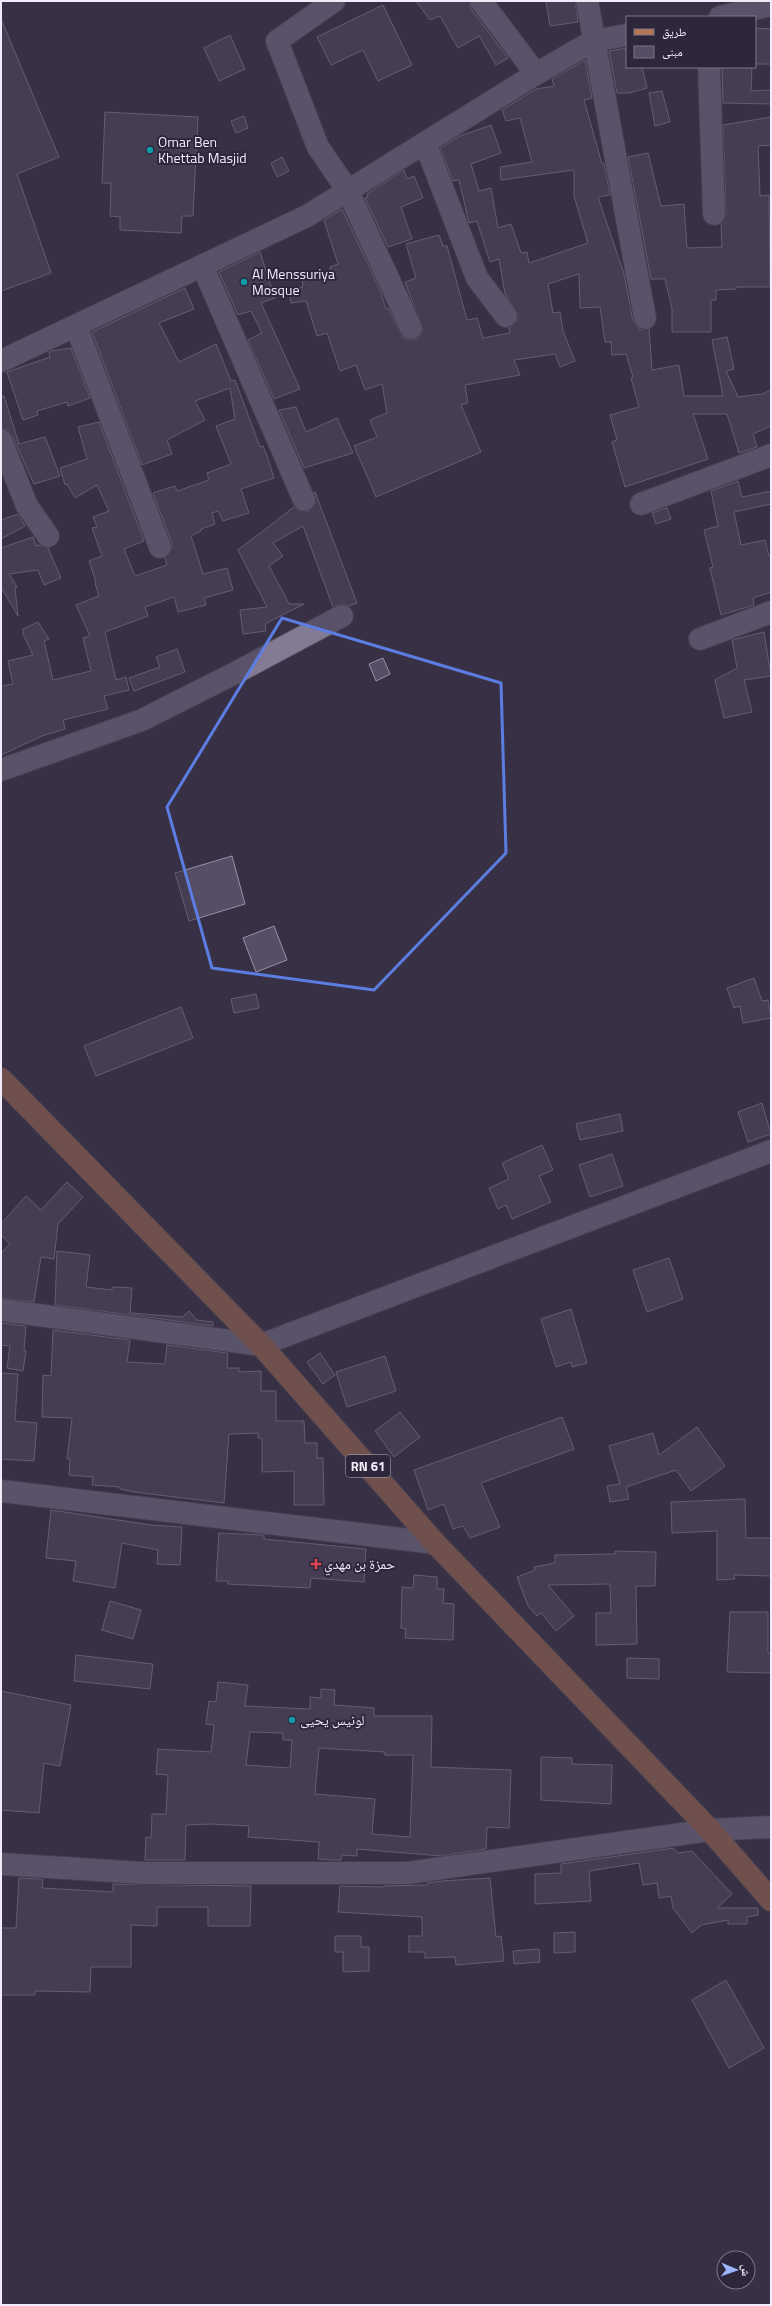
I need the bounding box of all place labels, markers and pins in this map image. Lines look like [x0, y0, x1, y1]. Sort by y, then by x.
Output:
place label: Omar Ben Khettab Masjid [158, 131, 247, 168]
marker: Omar Ben Khettab Masjid [145, 145, 155, 155]
place label: Al Menssuriya Mosque [252, 263, 335, 300]
marker: Al Menssuriya Mosque [239, 277, 249, 287]
place label: حمزة بن مهدي [324, 1553, 395, 1576]
marker: حمزة بن مهدي [311, 1559, 321, 1569]
place label: لونيس يحيى [300, 1709, 365, 1730]
marker: لونيس يحيى [287, 1715, 297, 1725]

